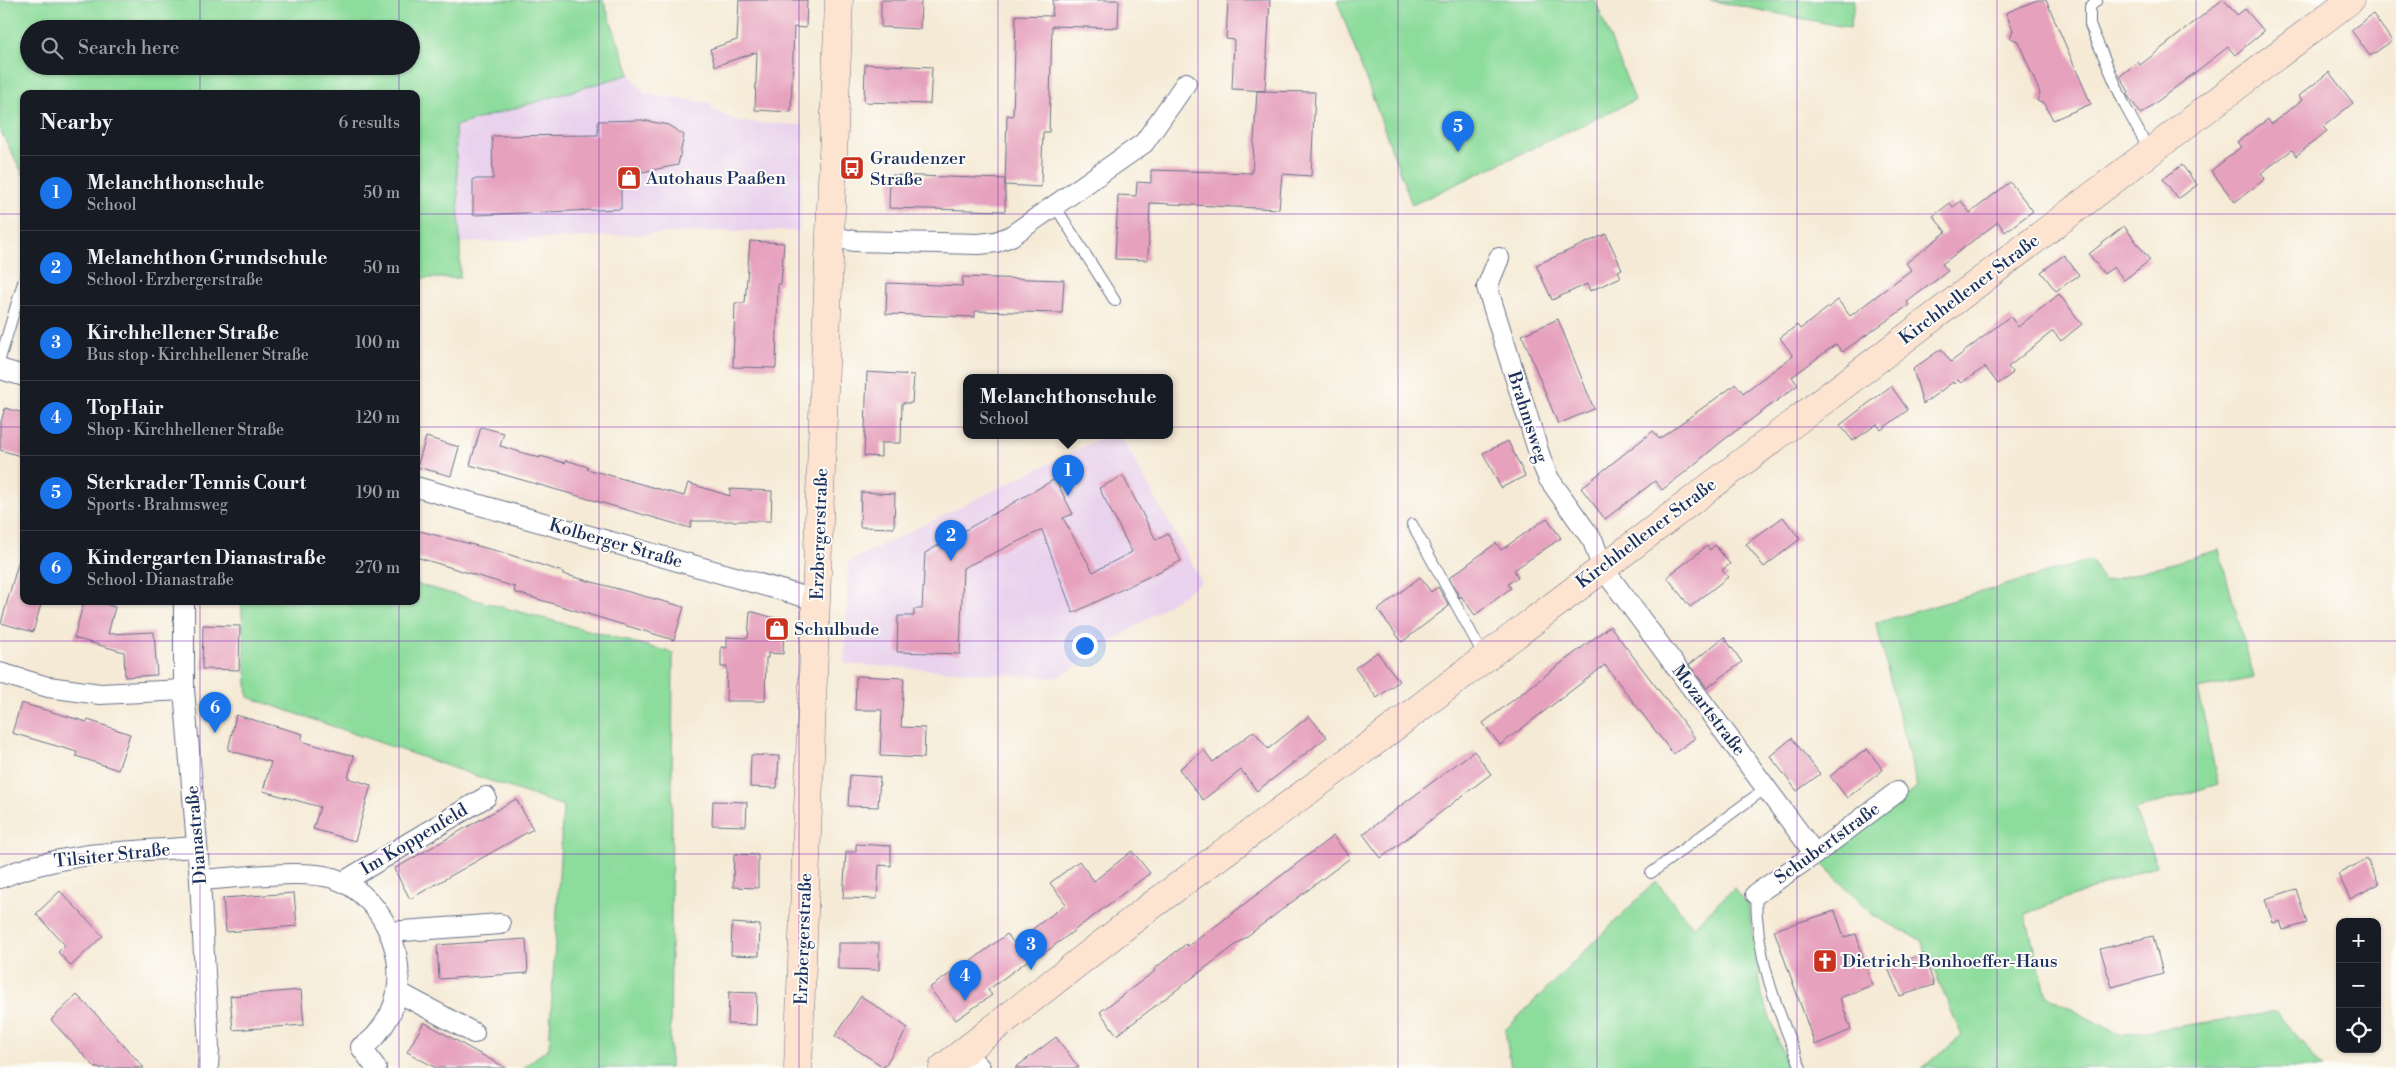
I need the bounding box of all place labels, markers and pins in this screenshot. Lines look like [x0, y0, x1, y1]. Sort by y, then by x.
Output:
pin: 5 [1442, 111, 1474, 152]
place label: Graudenzer Straße [870, 147, 966, 191]
bus stop icon: Graudenzer Straße [839, 155, 865, 181]
shop icon: Autohaus Paaßen [616, 165, 642, 191]
place label: Autohaus Paaßen [645, 167, 786, 190]
pin: 1 [1052, 455, 1084, 496]
pin: 2 [935, 520, 967, 561]
shop icon: Schulbude [764, 616, 790, 642]
place label: Schulbude [794, 618, 879, 641]
pin: 6 [199, 692, 231, 733]
pin: 3 [1015, 929, 1047, 970]
church icon: Dietrich-Bonhoeffer-Haus [1812, 948, 1838, 974]
place label: Dietrich-Bonhoeffer-Haus [1842, 950, 2058, 973]
pin: 4 [949, 960, 981, 1001]

